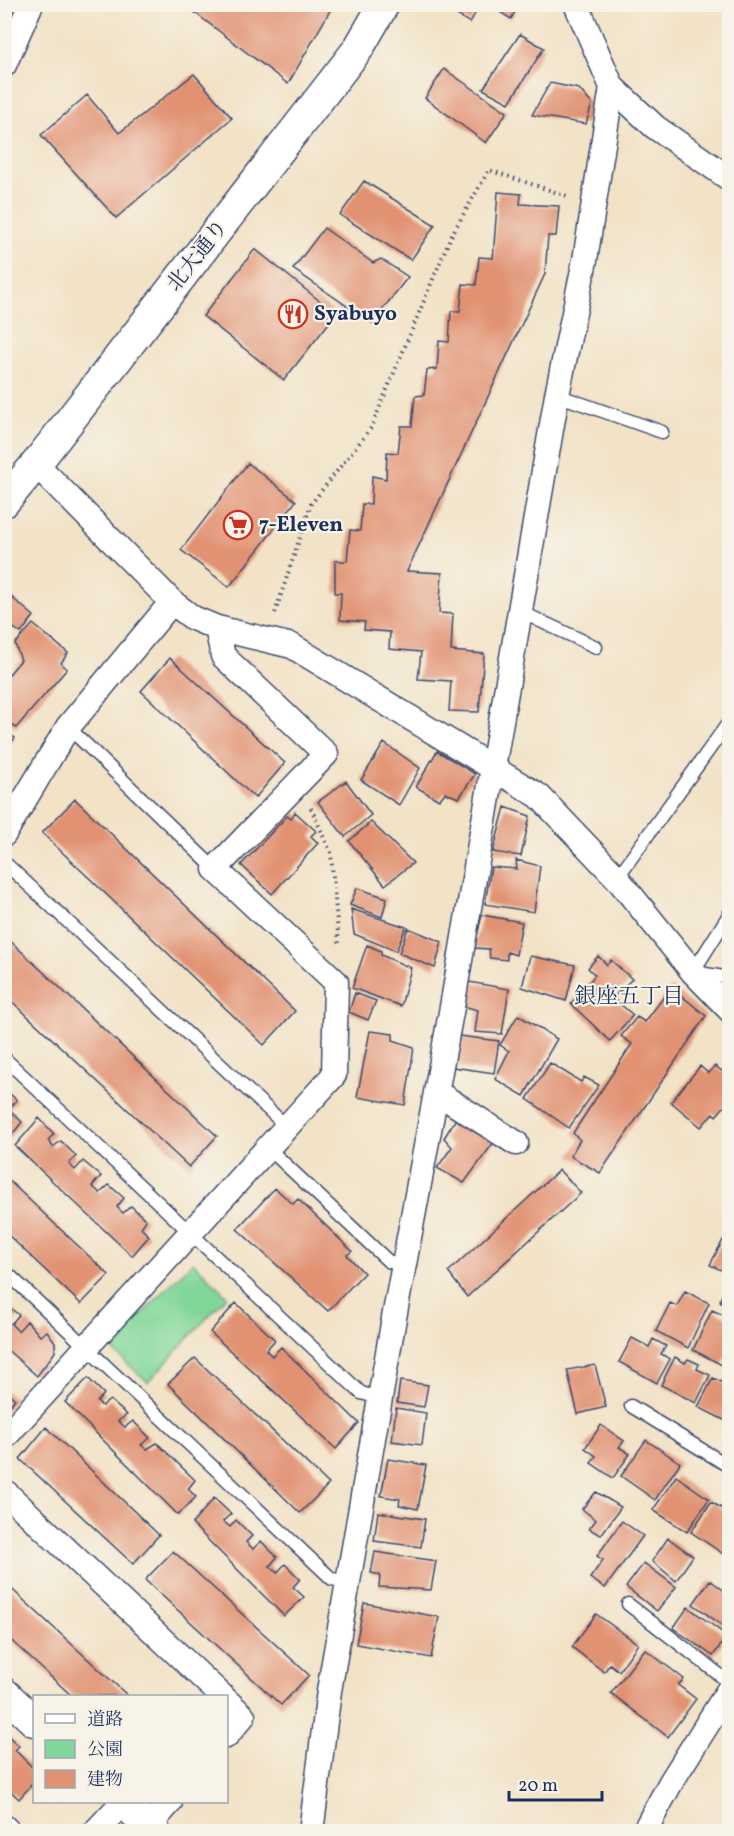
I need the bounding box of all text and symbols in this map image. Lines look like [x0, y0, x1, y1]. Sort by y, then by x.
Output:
street label: 北大通り [161, 214, 235, 298]
restaurant icon: Syabuyo [277, 298, 309, 330]
place label: Syabuyo [314, 300, 397, 329]
supermarket icon: 7-Eleven [222, 509, 254, 541]
place label: 7-Eleven [259, 511, 343, 540]
district label: 銀座五丁目 [574, 982, 684, 1013]
legend [33, 1695, 228, 1803]
text: 道路 [87, 1708, 123, 1733]
text: 公園 [87, 1738, 123, 1763]
scale bar [509, 1764, 602, 1802]
text: 建物 [87, 1768, 123, 1793]
text: 20 m [518, 1774, 558, 1799]

